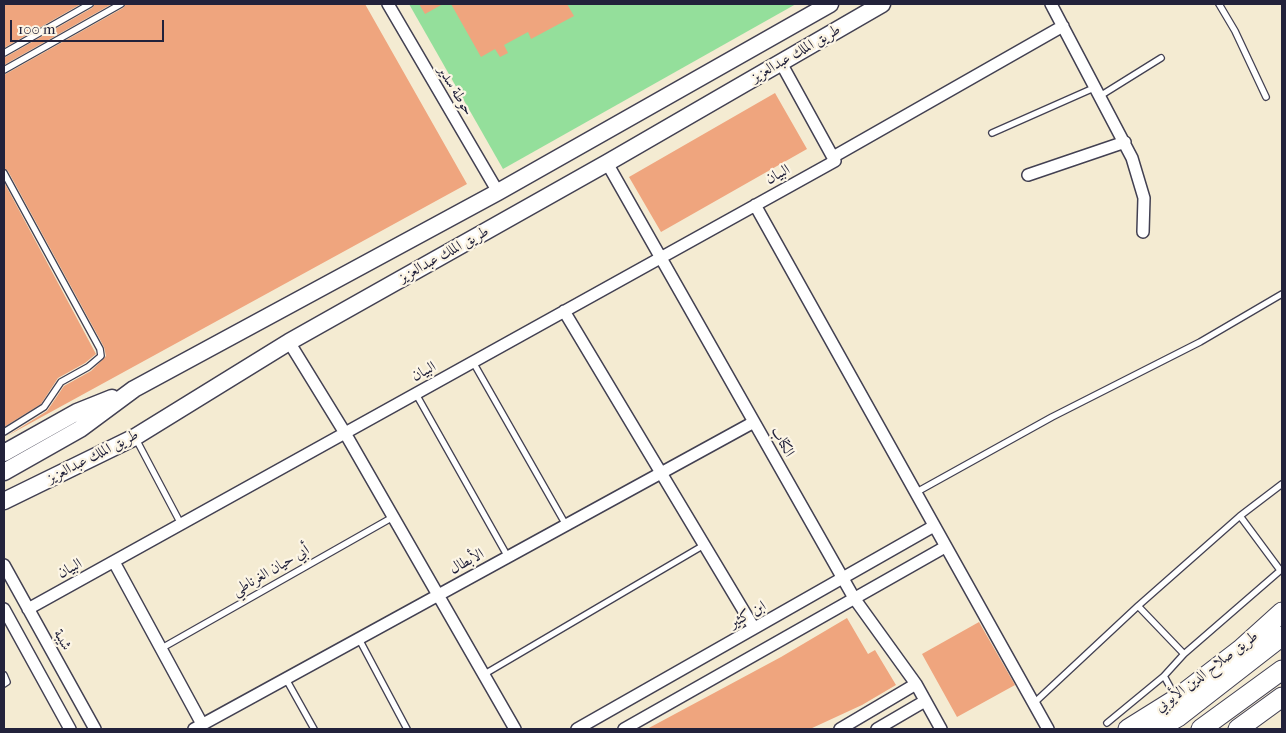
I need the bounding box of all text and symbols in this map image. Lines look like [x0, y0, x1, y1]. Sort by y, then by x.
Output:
scale bar [12, 10, 166, 42]
text: 100 m [18, 20, 56, 38]
street label: طريق الملك عبدالعزيز [748, 21, 844, 87]
street label: حوطة سدير [433, 63, 477, 119]
street label: البيان [763, 161, 793, 189]
street label: طريق الملك عبدالعزيز [396, 223, 492, 287]
street label: البيان [409, 358, 439, 386]
street label: الكتاب [766, 424, 798, 460]
street label: طريق الملك عبدالعزيز [44, 426, 142, 488]
street label: أبي حيان الغرناطي [229, 542, 313, 600]
street label: الأبطال [447, 545, 487, 579]
street label: البيان [55, 555, 85, 583]
street label: ابن كثير [726, 597, 770, 633]
street label: شيبة [49, 626, 75, 654]
street label: طريق صلاح الدين الأيوبي [1152, 627, 1262, 717]

